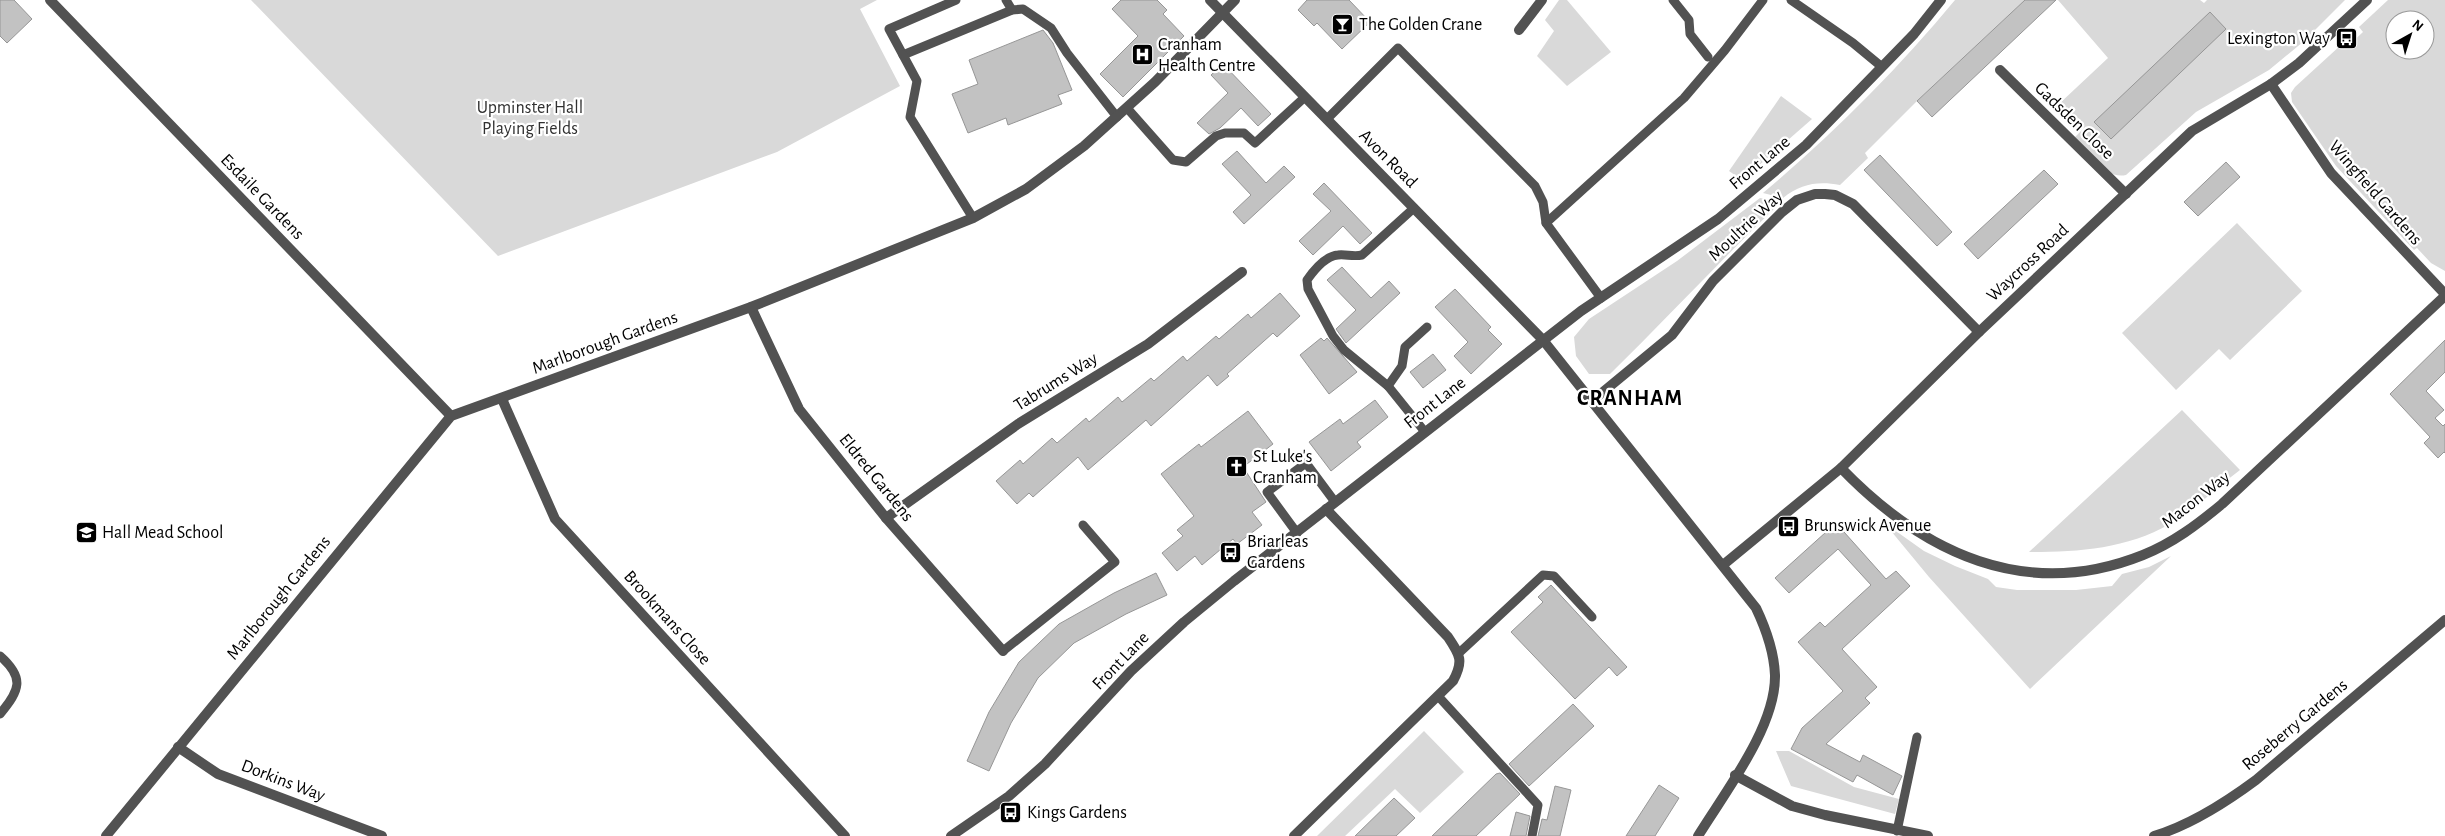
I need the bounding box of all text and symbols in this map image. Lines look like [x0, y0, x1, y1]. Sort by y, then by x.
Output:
north arrow [2385, 10, 2435, 60]
bar icon: The Golden Crane [1331, 13, 1355, 37]
place label: The Golden Crane [1359, 16, 1482, 34]
text: N [2409, 17, 2426, 34]
bus stop icon: Lexington Way [2334, 27, 2358, 51]
place label: Lexington Way [2227, 30, 2330, 48]
place label: Cranham Health Centre [1158, 36, 1256, 75]
hospital icon: Cranham Health Centre [1130, 43, 1154, 67]
street label: Gadsden Close [2031, 79, 2117, 163]
park label: Upminster Hall Playing Fields [477, 99, 583, 138]
street label: Avon Road [1355, 126, 1421, 192]
street label: Front Lane [1726, 133, 1794, 193]
street label: Wingfield Gardens [2325, 137, 2425, 249]
street label: Esdaile Gardens [217, 151, 307, 243]
street label: Moultrie Way [1705, 187, 1787, 265]
street label: Waycross Road [1984, 221, 2072, 305]
street label: Marlborough Gardens [530, 308, 680, 378]
street label: Tabrums Way [1011, 349, 1101, 415]
street label: Front Lane [1401, 373, 1469, 433]
district label: CRANHAM [1577, 387, 1683, 409]
street label: Eldred Gardens [835, 431, 917, 525]
place label: St Luke's Cranham [1253, 448, 1317, 487]
church icon: St Luke's Cranham [1225, 455, 1249, 479]
street label: Macon Way [2159, 468, 2234, 532]
bus stop icon: Brunswick Avenue [1776, 514, 1800, 538]
place label: Brunswick Avenue [1804, 517, 1931, 535]
school or university icon: Hall Mead School [74, 521, 98, 545]
place label: Hall Mead School [102, 524, 223, 542]
street label: Marlborough Gardens [224, 533, 334, 663]
place label: Briarleas Gardens [1247, 533, 1308, 572]
bus stop icon: Briarleas Gardens [1219, 540, 1243, 564]
street label: Brookmans Close [620, 567, 714, 669]
street label: Front Lane [1089, 629, 1153, 693]
street label: Roseberry Gardens [2239, 676, 2351, 774]
street label: Dorkins Way [238, 757, 328, 805]
bus stop icon: Kings Gardens [999, 801, 1023, 825]
place label: Kings Gardens [1027, 804, 1127, 822]

